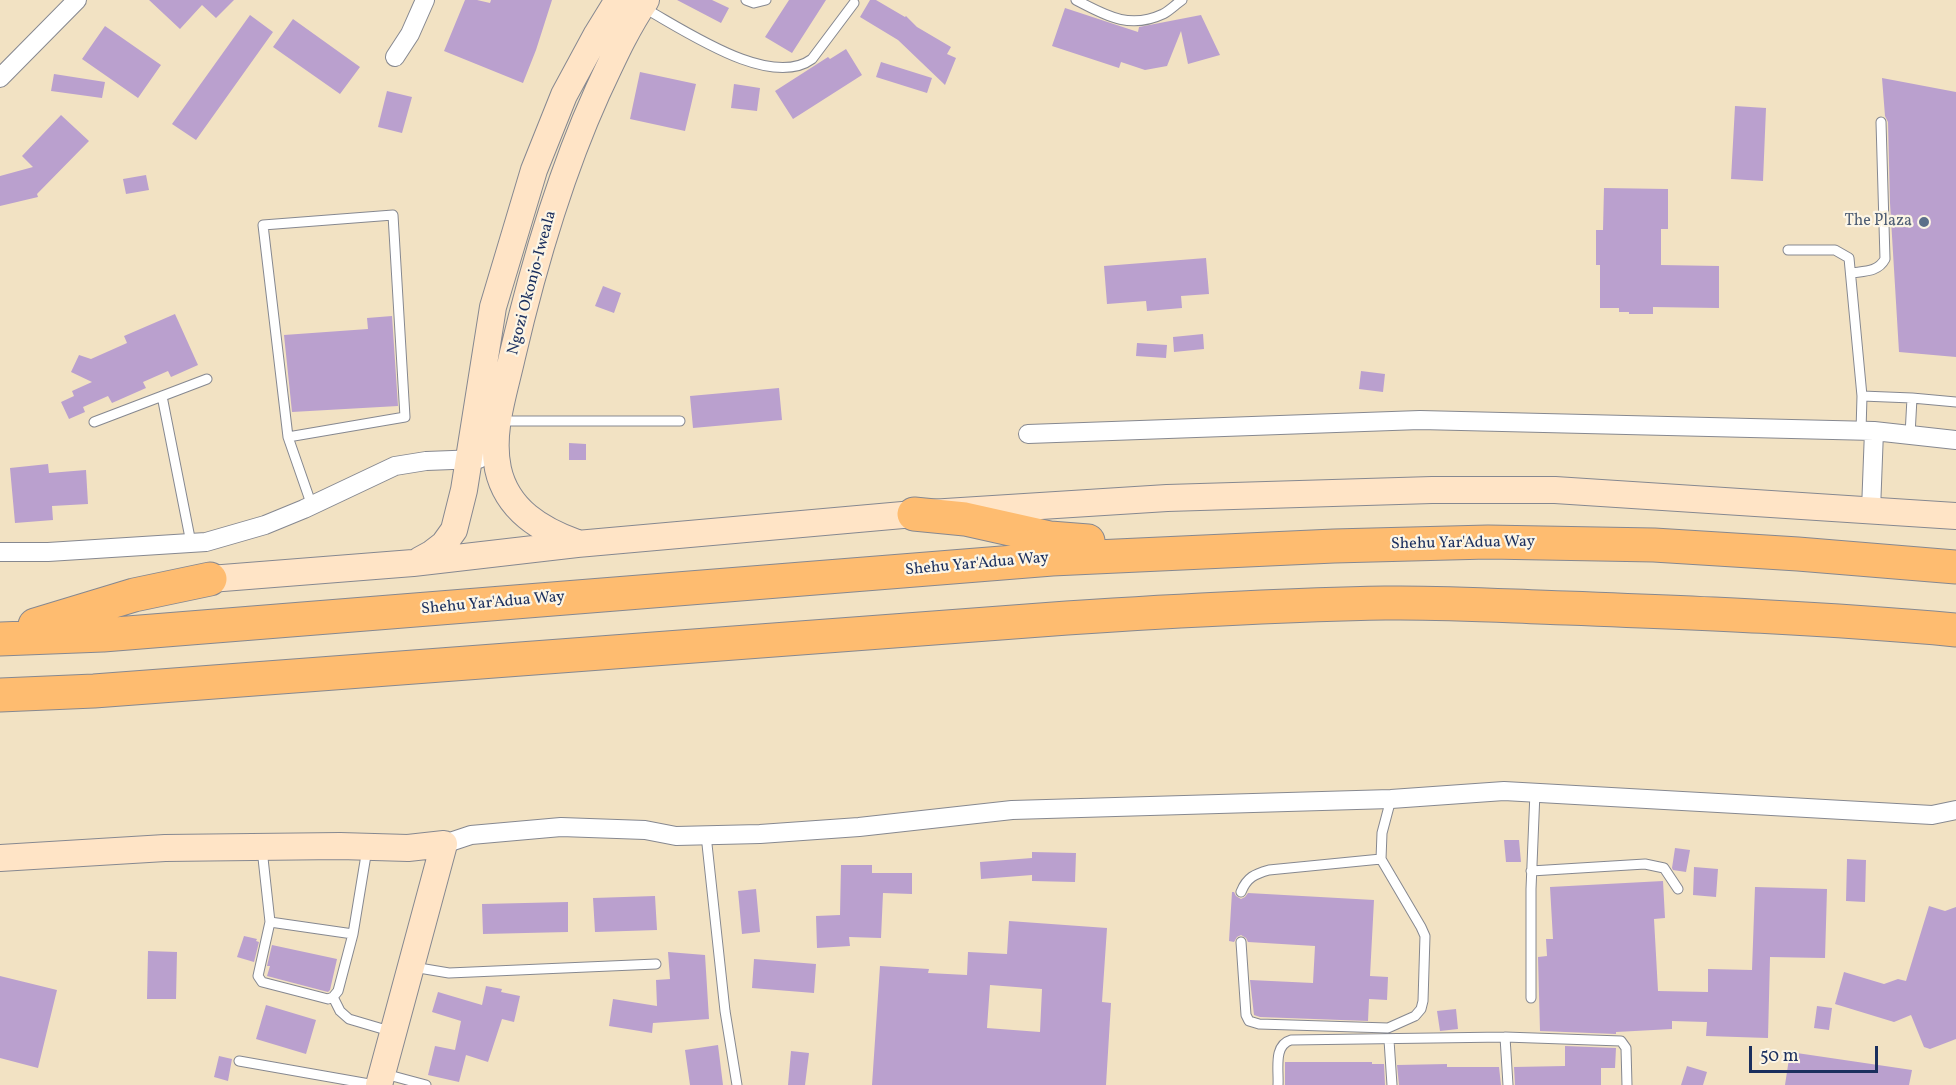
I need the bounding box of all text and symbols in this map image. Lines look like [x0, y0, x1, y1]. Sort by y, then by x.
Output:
street label: Ngozi Okonjo-Iweala [505, 209, 561, 357]
place label: The Plaza [1845, 212, 1912, 232]
marker: The Plaza [1917, 215, 1931, 229]
street label: Shehu Yar'Adua Way [1391, 533, 1535, 555]
street label: Shehu Yar'Adua Way [904, 549, 1050, 581]
street label: Shehu Yar'Adua Way [420, 588, 566, 620]
scale bar [1752, 1034, 1881, 1072]
text: 50 m [1760, 1044, 1799, 1069]

